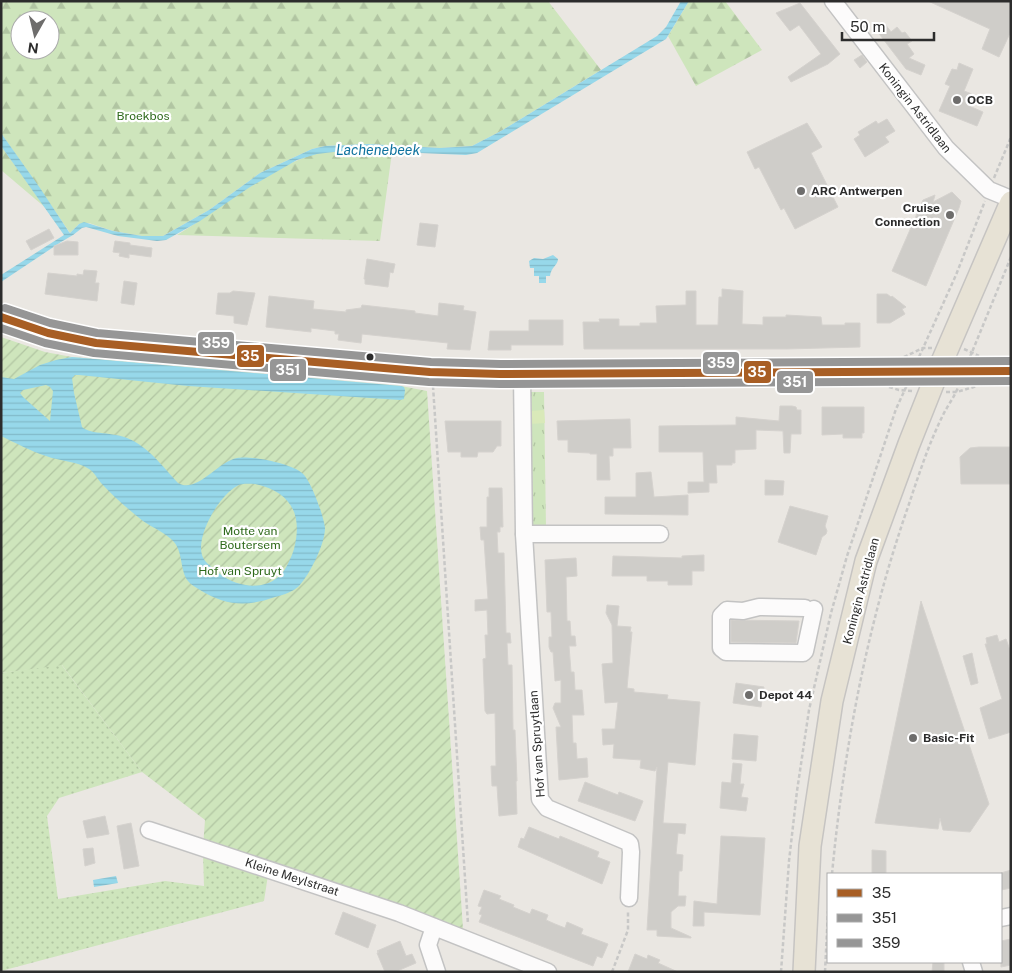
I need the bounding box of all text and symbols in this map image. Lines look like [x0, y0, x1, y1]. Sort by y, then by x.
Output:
north arrow [10, 10, 60, 60]
scale bar [842, 10, 934, 42]
text: 50 m [850, 18, 885, 35]
text: N [27, 39, 40, 57]
street label: Koningin Astridlaan [876, 61, 954, 156]
place label: OCB [967, 93, 993, 107]
marker: OCB [951, 94, 963, 106]
park label: Broekbos [117, 109, 169, 123]
water label: Lachenebeek [336, 142, 420, 158]
place label: ARC Antwerpen [811, 184, 902, 198]
marker: ARC Antwerpen [795, 185, 807, 197]
place label: Cruise Connection [875, 201, 940, 229]
marker: Cruise Connection [944, 209, 956, 221]
line badge: 359 [197, 331, 235, 355]
text: 359 [202, 335, 230, 351]
line badge: 35 [236, 344, 265, 368]
text: 35 [241, 348, 259, 364]
line badge: 359 [702, 351, 740, 375]
unlabelled marker [365, 352, 375, 362]
text: 359 [707, 355, 735, 371]
line badge: 351 [269, 358, 307, 382]
line badge: 35 [743, 360, 772, 384]
text: 351 [276, 362, 300, 378]
text: 35 [748, 364, 766, 380]
line badge: 351 [776, 370, 814, 394]
text: 351 [783, 374, 807, 390]
park label: Motte van Boutersem [219, 524, 281, 552]
street label: Koningin Astridlaan [840, 536, 882, 646]
park label: Hof van Spruyt [198, 564, 282, 578]
place label: Depot 44 [759, 688, 812, 702]
marker: Depot 44 [743, 689, 755, 701]
street label: Hof van Spruytlaan [526, 690, 548, 798]
place label: Basic-Fit [923, 731, 974, 745]
marker: Basic-Fit [907, 732, 919, 744]
street label: Kleine Meylstraat [243, 855, 341, 899]
legend [827, 873, 1002, 963]
text: 35 [872, 884, 891, 901]
text: 351 [872, 909, 897, 926]
text: 359 [872, 934, 900, 951]

